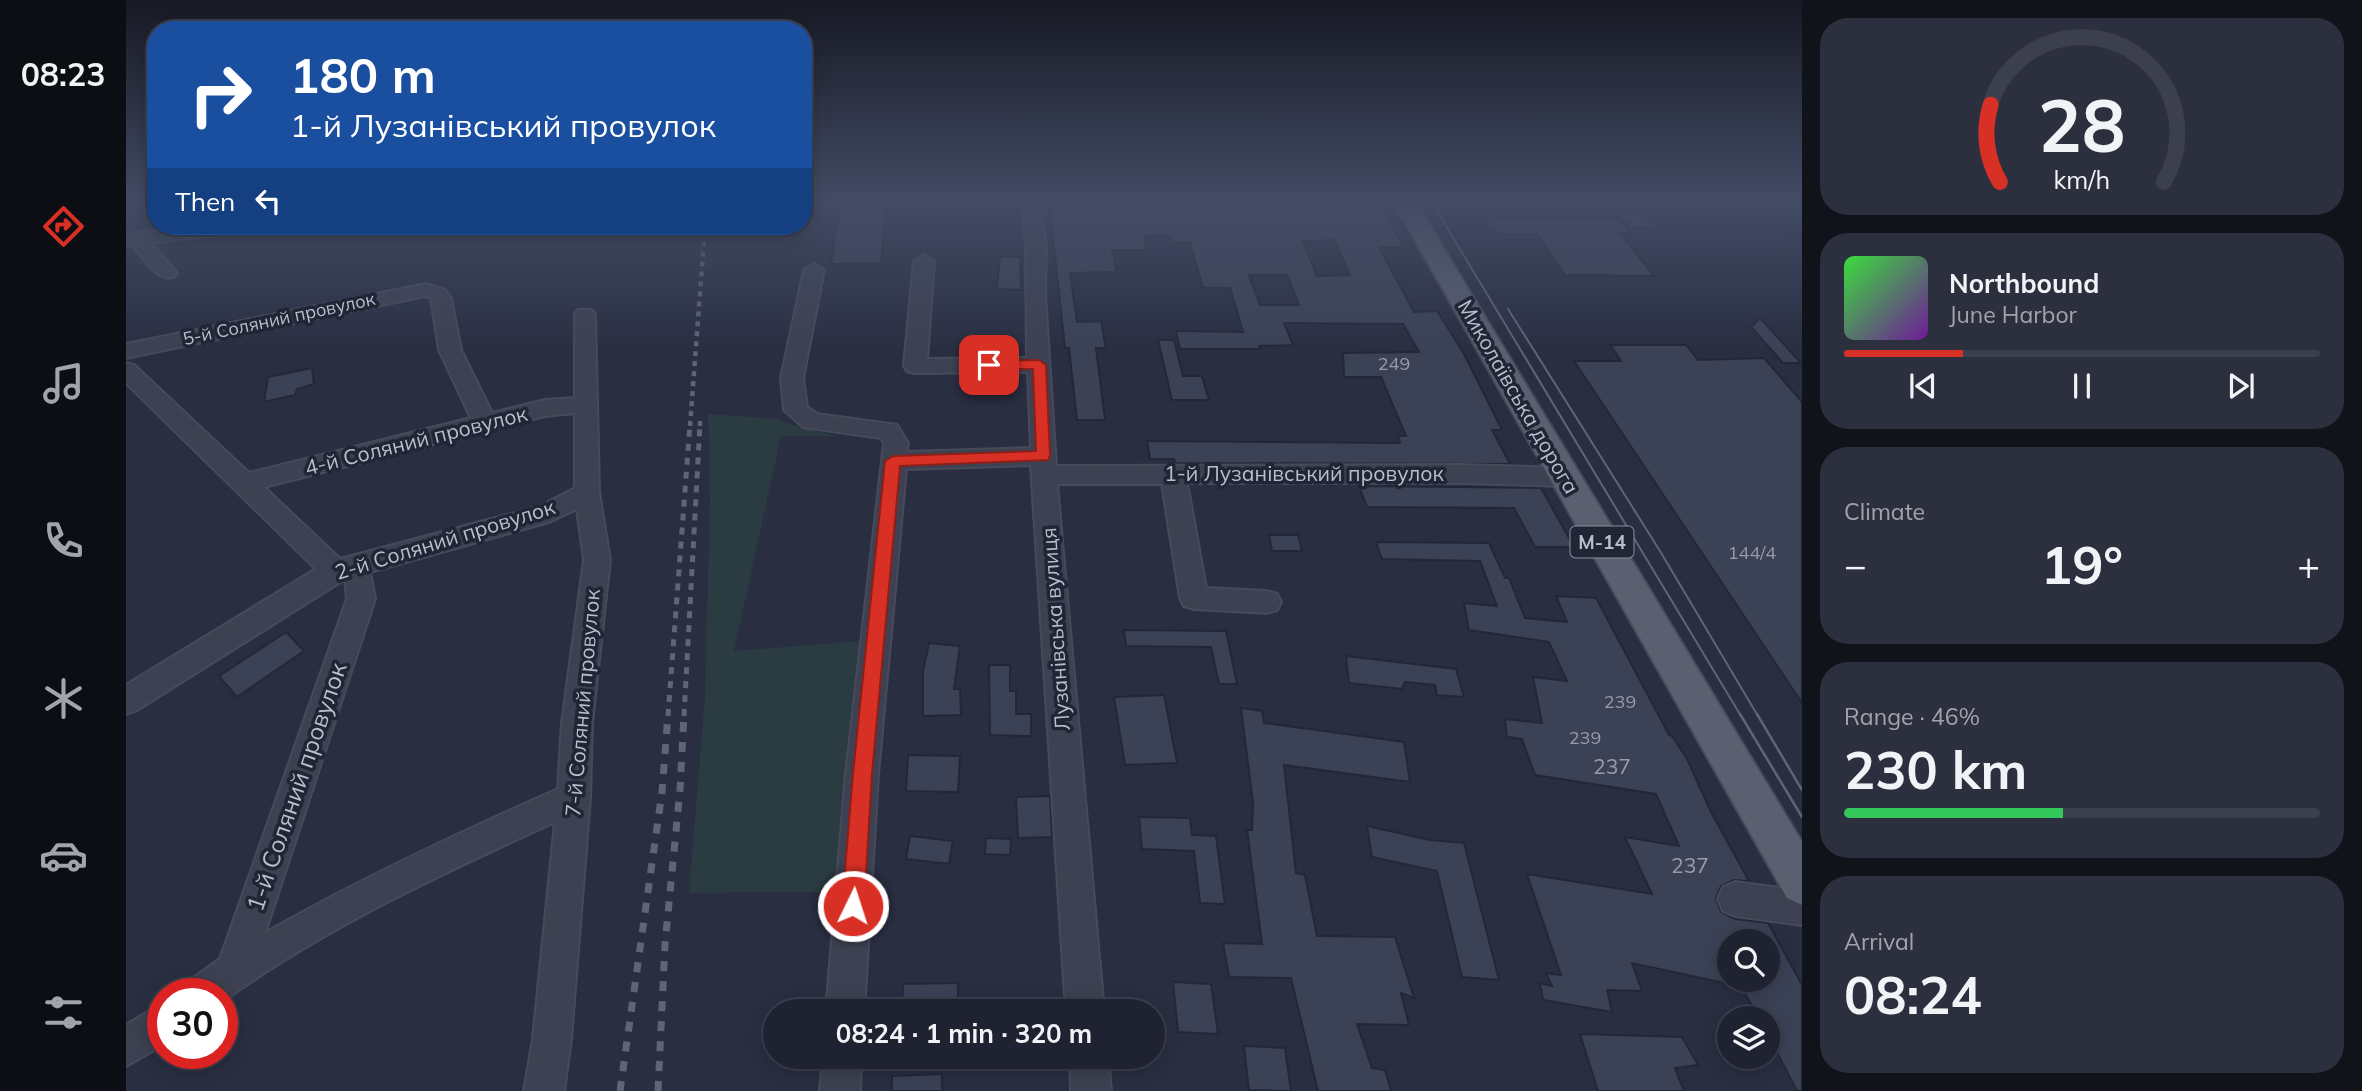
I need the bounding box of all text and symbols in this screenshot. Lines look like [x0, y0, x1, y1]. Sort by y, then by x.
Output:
text: 180 m [290, 44, 436, 105]
icon: right [175, 49, 266, 140]
text: 08:23 [21, 54, 105, 94]
text: 28 [2038, 80, 2126, 171]
text: 1-й Лузанівський провулок [290, 105, 716, 145]
text: km/h [2054, 164, 2110, 195]
icon: left [249, 182, 287, 220]
text: Then [175, 185, 235, 218]
icon: directions [39, 202, 88, 251]
text: Northbound [1949, 267, 2099, 300]
street label: 5-й Соляний провулок [181, 287, 377, 350]
street label: Миколаївська дорога [1453, 295, 1585, 498]
text: June Harbor [1949, 300, 2077, 329]
pin [959, 335, 1019, 395]
icon: arrive [970, 346, 1008, 384]
house number: 249 [1378, 352, 1410, 375]
icon: music [39, 359, 88, 408]
icon: previous [1904, 367, 1942, 405]
icon: pause [2063, 367, 2101, 405]
icon: next [2222, 367, 2260, 405]
street label: 4-й Соляний провулок [302, 400, 530, 480]
street label: 1-й Лузанівський провулок [1164, 460, 1444, 486]
street label: 2-й Соляний провулок [332, 493, 558, 585]
text: Climate [1844, 497, 1925, 526]
icon: phone [39, 516, 88, 565]
road number: М-14 [1570, 526, 1634, 558]
street label: Лузанівська вулиця [1035, 527, 1075, 732]
text: 19° [2041, 532, 2123, 597]
house number: 144/4 [1728, 541, 1776, 564]
text: − [1844, 541, 1867, 589]
text: + [2297, 541, 2320, 589]
street label: 7-й Соляний провулок [559, 587, 605, 818]
street label: 1-й Соляний провулок [239, 658, 353, 915]
icon: climate [39, 674, 88, 723]
house number: 239 [1604, 690, 1636, 713]
text: Range · 46% [1844, 702, 1980, 731]
house number: 239 [1569, 726, 1601, 749]
text: 230 km [1844, 737, 2027, 802]
house number: 237 [1593, 753, 1631, 779]
icon: car [39, 831, 88, 880]
house number: 237 [1671, 852, 1709, 878]
position arrow [816, 869, 890, 943]
text: Arrival [1844, 927, 1914, 956]
map controls [1717, 929, 1780, 1069]
button: search [1717, 929, 1780, 992]
text: 08:24 [1844, 962, 1982, 1027]
speed limit sign: 30 [147, 978, 238, 1069]
icon: filters [39, 988, 88, 1037]
button: layers [1717, 1006, 1780, 1069]
text: 08:24 · 1 min · 320 m [836, 1017, 1092, 1050]

